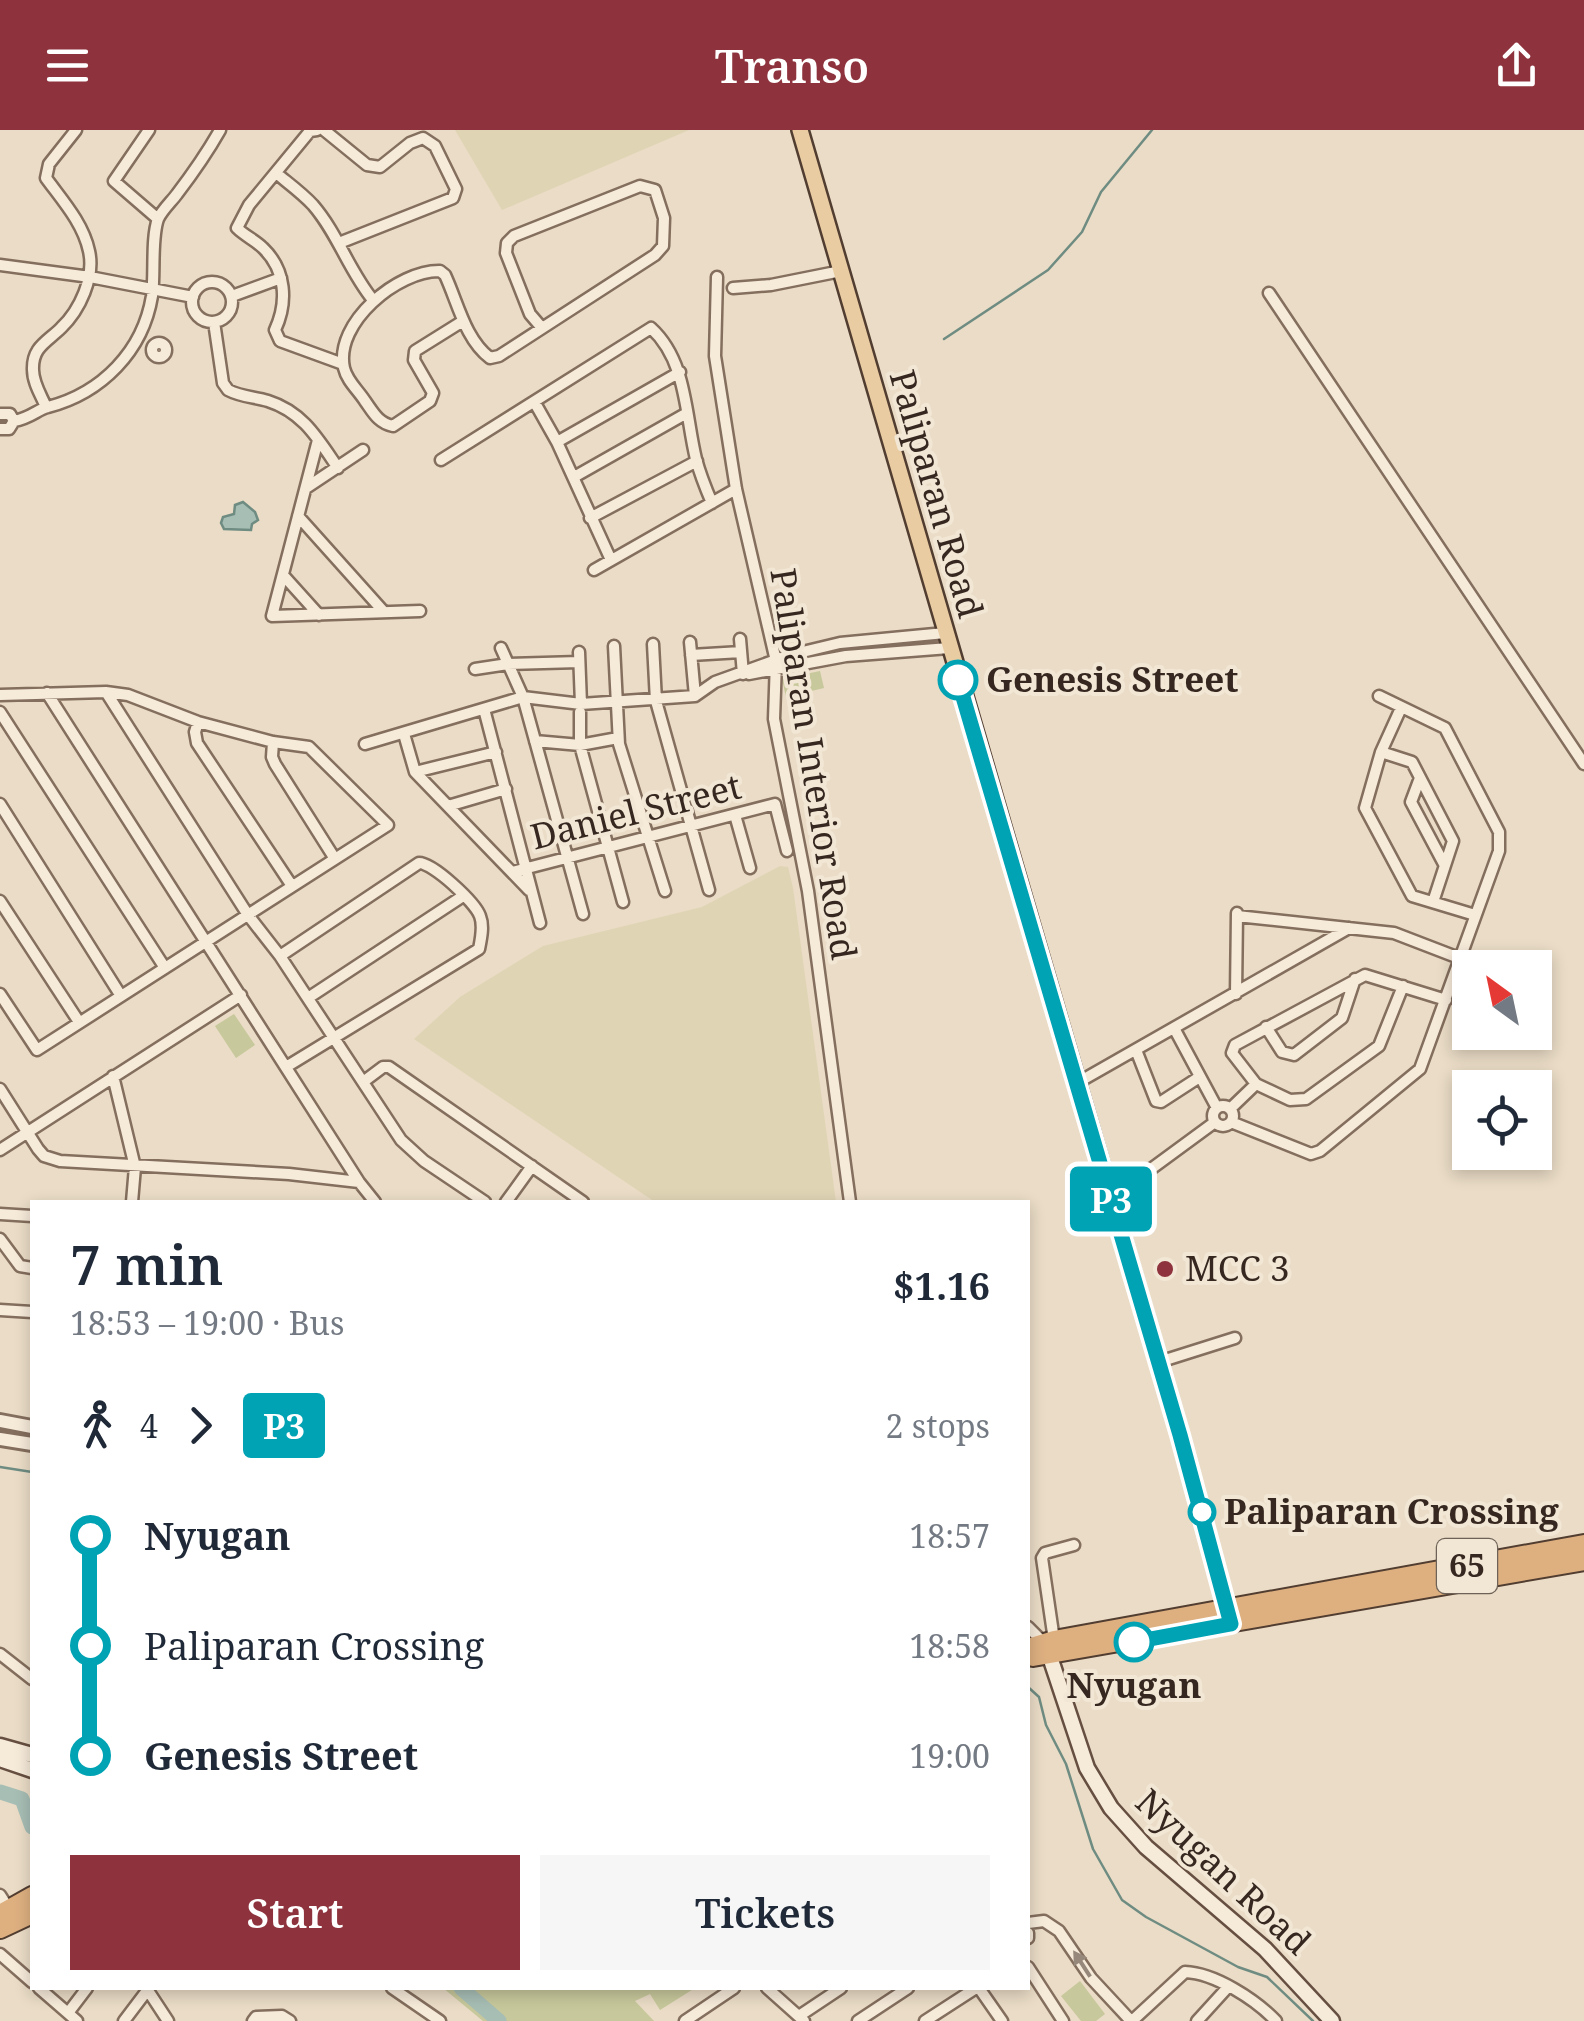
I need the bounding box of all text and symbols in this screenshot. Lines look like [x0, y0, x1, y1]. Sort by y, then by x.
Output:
text: Transo [715, 35, 869, 96]
icon: menu [40, 38, 95, 93]
icon: share [1489, 38, 1544, 93]
street label: Paliparan Road [880, 364, 995, 623]
street label: Paliparan Interior Road [760, 565, 869, 963]
place label: Genesis Street [986, 655, 1238, 702]
marker: Genesis Street [939, 661, 977, 699]
street label: Daniel Street [526, 762, 746, 859]
north arrow [1452, 950, 1552, 1050]
map controls [1452, 950, 1552, 1170]
button: locate [1452, 1070, 1552, 1170]
line badge: P3 [1066, 1166, 1156, 1232]
text: P3 [1090, 1176, 1132, 1223]
text: 7 min [70, 1226, 224, 1301]
place label: MCC 3 [1185, 1244, 1289, 1291]
marker: MCC 3 [1154, 1258, 1176, 1280]
text: $1.16 [893, 1259, 990, 1311]
text: 18:53 – 19:00 · Bus [70, 1301, 344, 1344]
icon: walk [70, 1398, 125, 1453]
icon: forward [173, 1398, 228, 1453]
text: P3 [263, 1402, 305, 1449]
text: 4 [140, 1404, 158, 1447]
text: 2 stops [886, 1404, 990, 1447]
place label: Paliparan Crossing [1224, 1487, 1559, 1534]
marker: Paliparan Crossing [1189, 1499, 1215, 1525]
text: Nyugan [144, 1509, 291, 1561]
text: 18:57 [909, 1514, 990, 1557]
road number: 65 [1437, 1539, 1497, 1593]
text: Paliparan Crossing [144, 1619, 484, 1671]
marker: Nyugan [1115, 1623, 1153, 1661]
text: 18:58 [909, 1624, 990, 1667]
place label: Nyugan [1066, 1661, 1202, 1708]
text: Genesis Street [144, 1729, 418, 1781]
text: 19:00 [909, 1734, 990, 1777]
street label: Nyugan Road [1126, 1778, 1322, 1964]
button: Start [70, 1855, 520, 1970]
button: Tickets [540, 1855, 990, 1970]
one-way arrow [1073, 1951, 1092, 1978]

